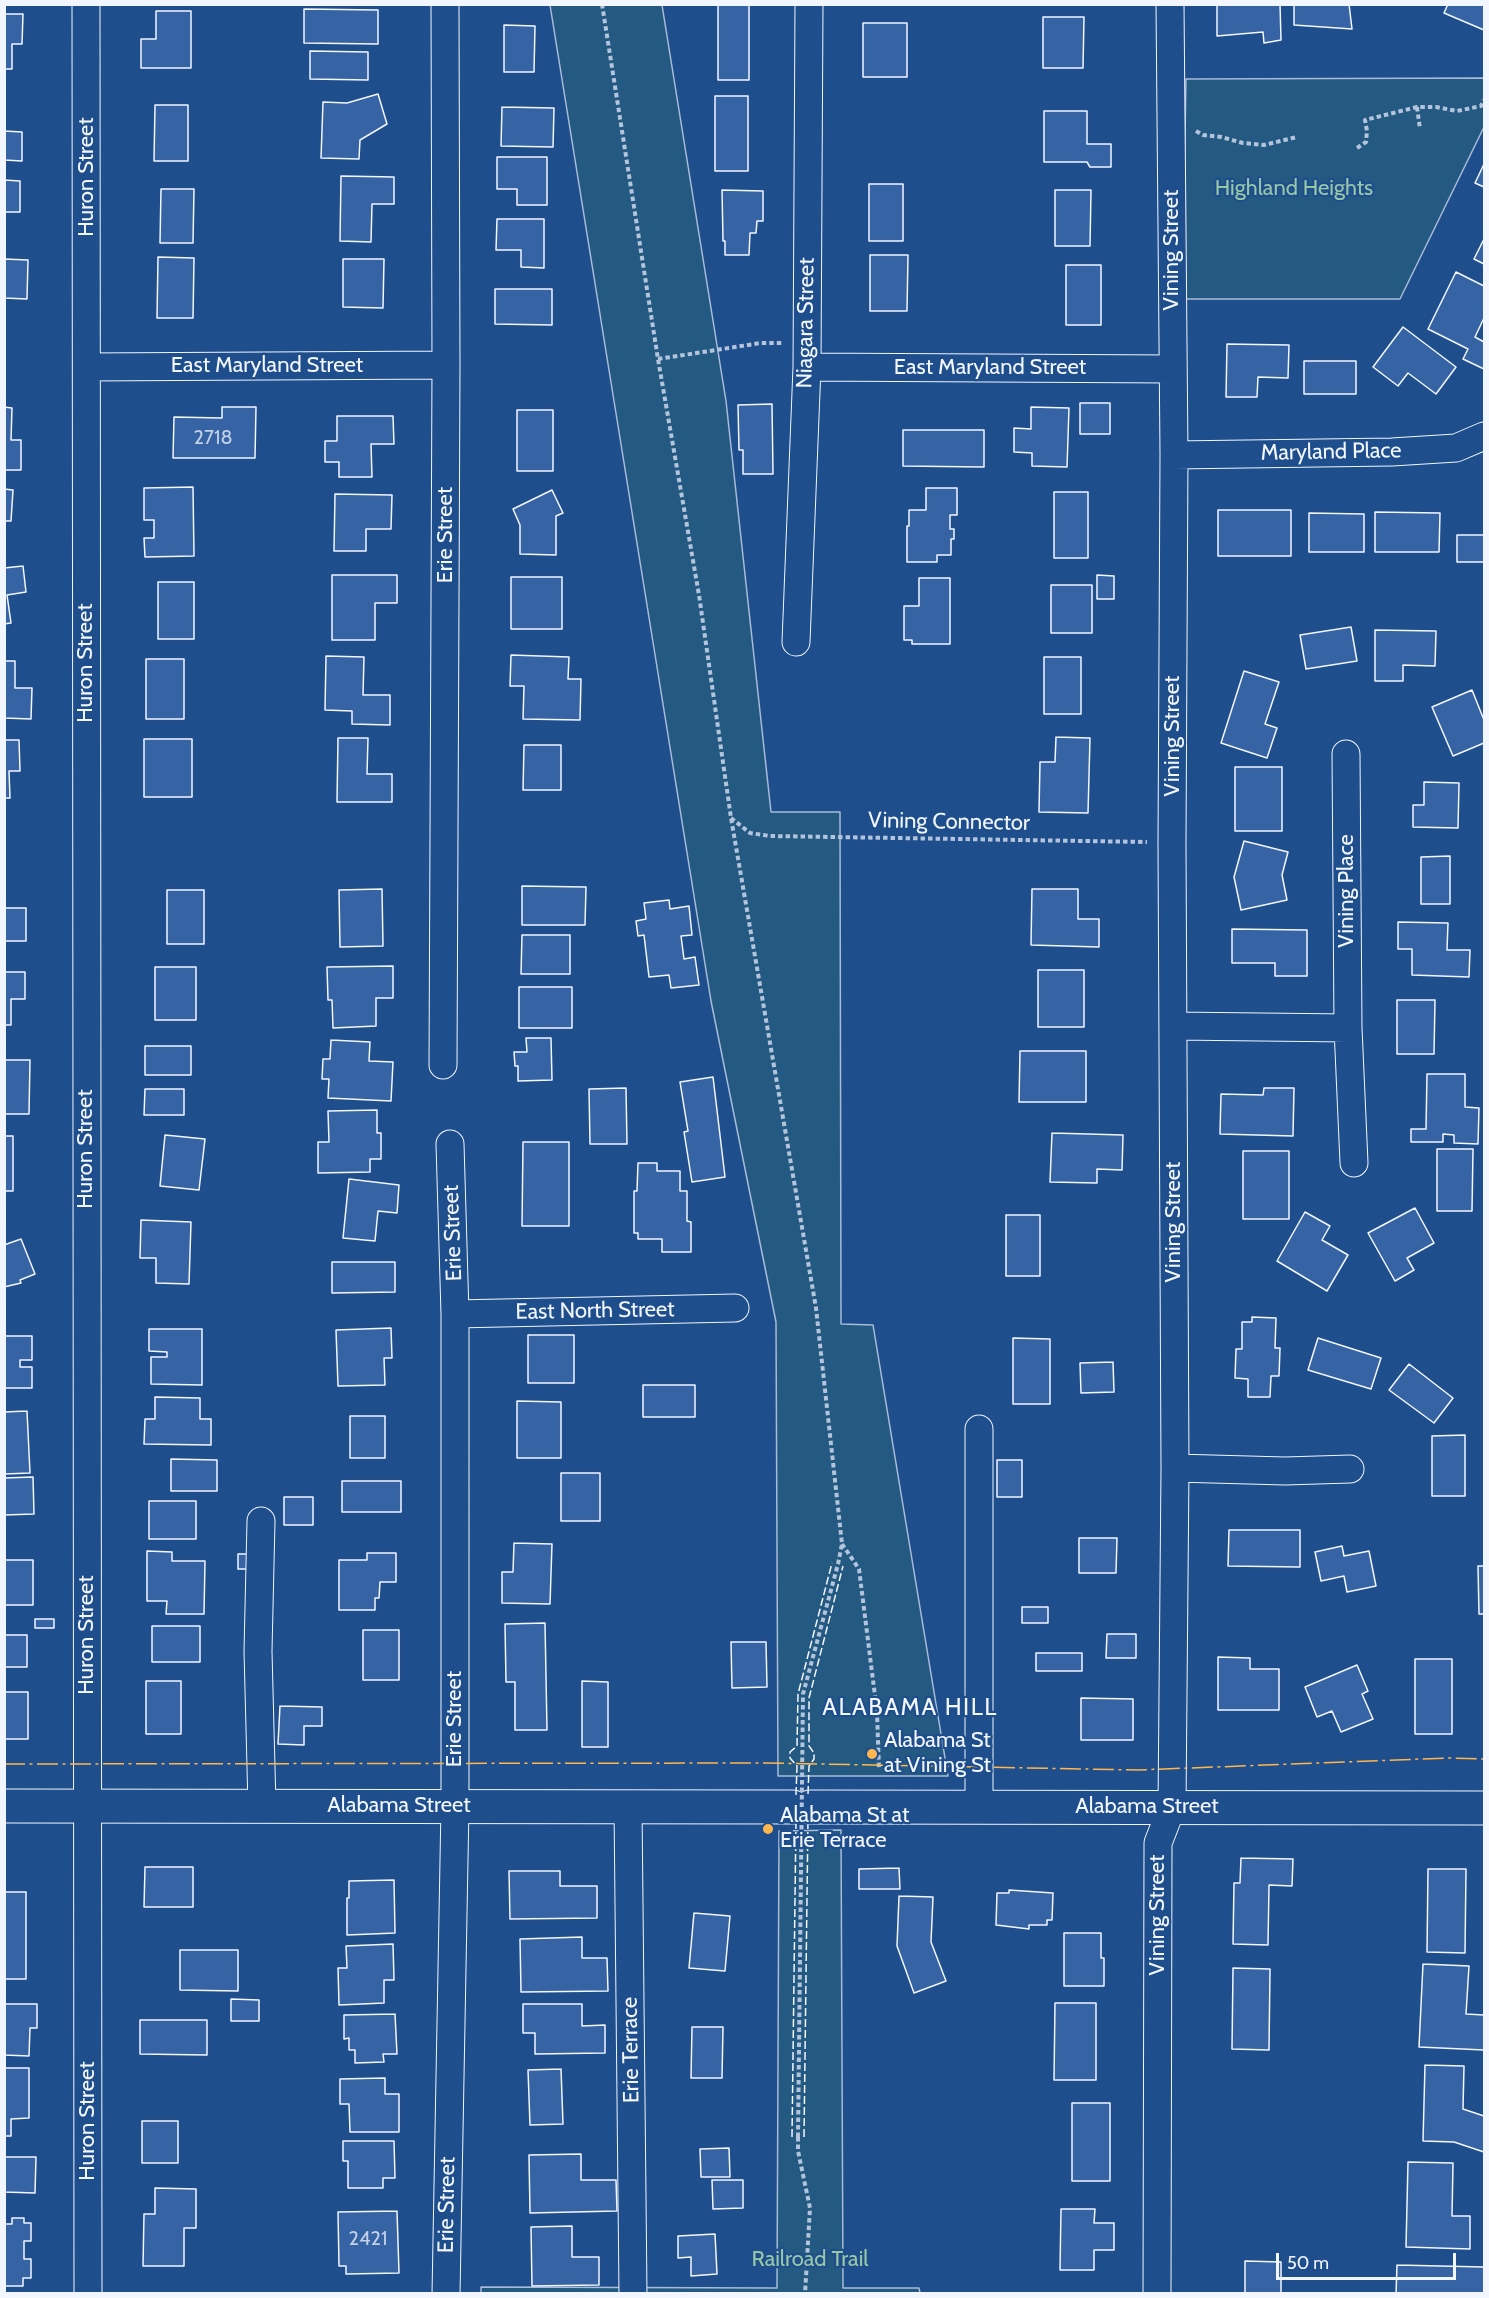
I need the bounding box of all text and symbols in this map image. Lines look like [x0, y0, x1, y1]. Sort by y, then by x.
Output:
street label: Huron Street [74, 117, 100, 237]
park label: Highland Heights [1215, 176, 1373, 202]
street label: Vining Street [1159, 190, 1185, 310]
street label: Niagara Street [792, 257, 820, 389]
street label: East Maryland Street [171, 353, 363, 379]
street label: East Maryland Street [894, 355, 1086, 381]
house number: 2718 [193, 426, 233, 450]
street label: Maryland Place [1260, 438, 1402, 466]
street label: Erie Street [433, 487, 459, 583]
street label: Huron Street [73, 603, 99, 723]
street label: Vining Street [1160, 676, 1186, 796]
street label: Vining Connector [868, 807, 1030, 837]
street label: Vining Place [1334, 834, 1360, 948]
street label: Huron Street [73, 1089, 99, 1209]
street label: Vining Street [1161, 1162, 1187, 1282]
street label: Erie Street [438, 1184, 468, 1282]
street label: East North Street [515, 1296, 675, 1326]
street label: Huron Street [74, 1575, 100, 1695]
street label: Erie Street [442, 1671, 468, 1767]
district label: ALABAMA HILL [822, 1694, 998, 1722]
place label: Alabama St at Vining St [884, 1728, 991, 1780]
marker: Alabama St at Vining St [865, 1747, 879, 1761]
street label: Alabama Street [327, 1793, 471, 1819]
street label: Alabama Street [1075, 1794, 1219, 1820]
place label: Alabama St at Erie Terrace [780, 1803, 909, 1855]
marker: Alabama St at Erie Terrace [761, 1822, 775, 1836]
street label: Vining Street [1145, 1855, 1171, 1975]
street label: Erie Terrace [617, 1997, 645, 2103]
street label: Huron Street [75, 2061, 101, 2181]
street label: Erie Street [433, 2157, 461, 2253]
house number: 2421 [348, 2227, 388, 2251]
scale bar [1279, 2241, 1459, 2279]
park label: Railroad Trail [751, 2247, 869, 2273]
text: 50 m [1287, 2252, 1329, 2274]

